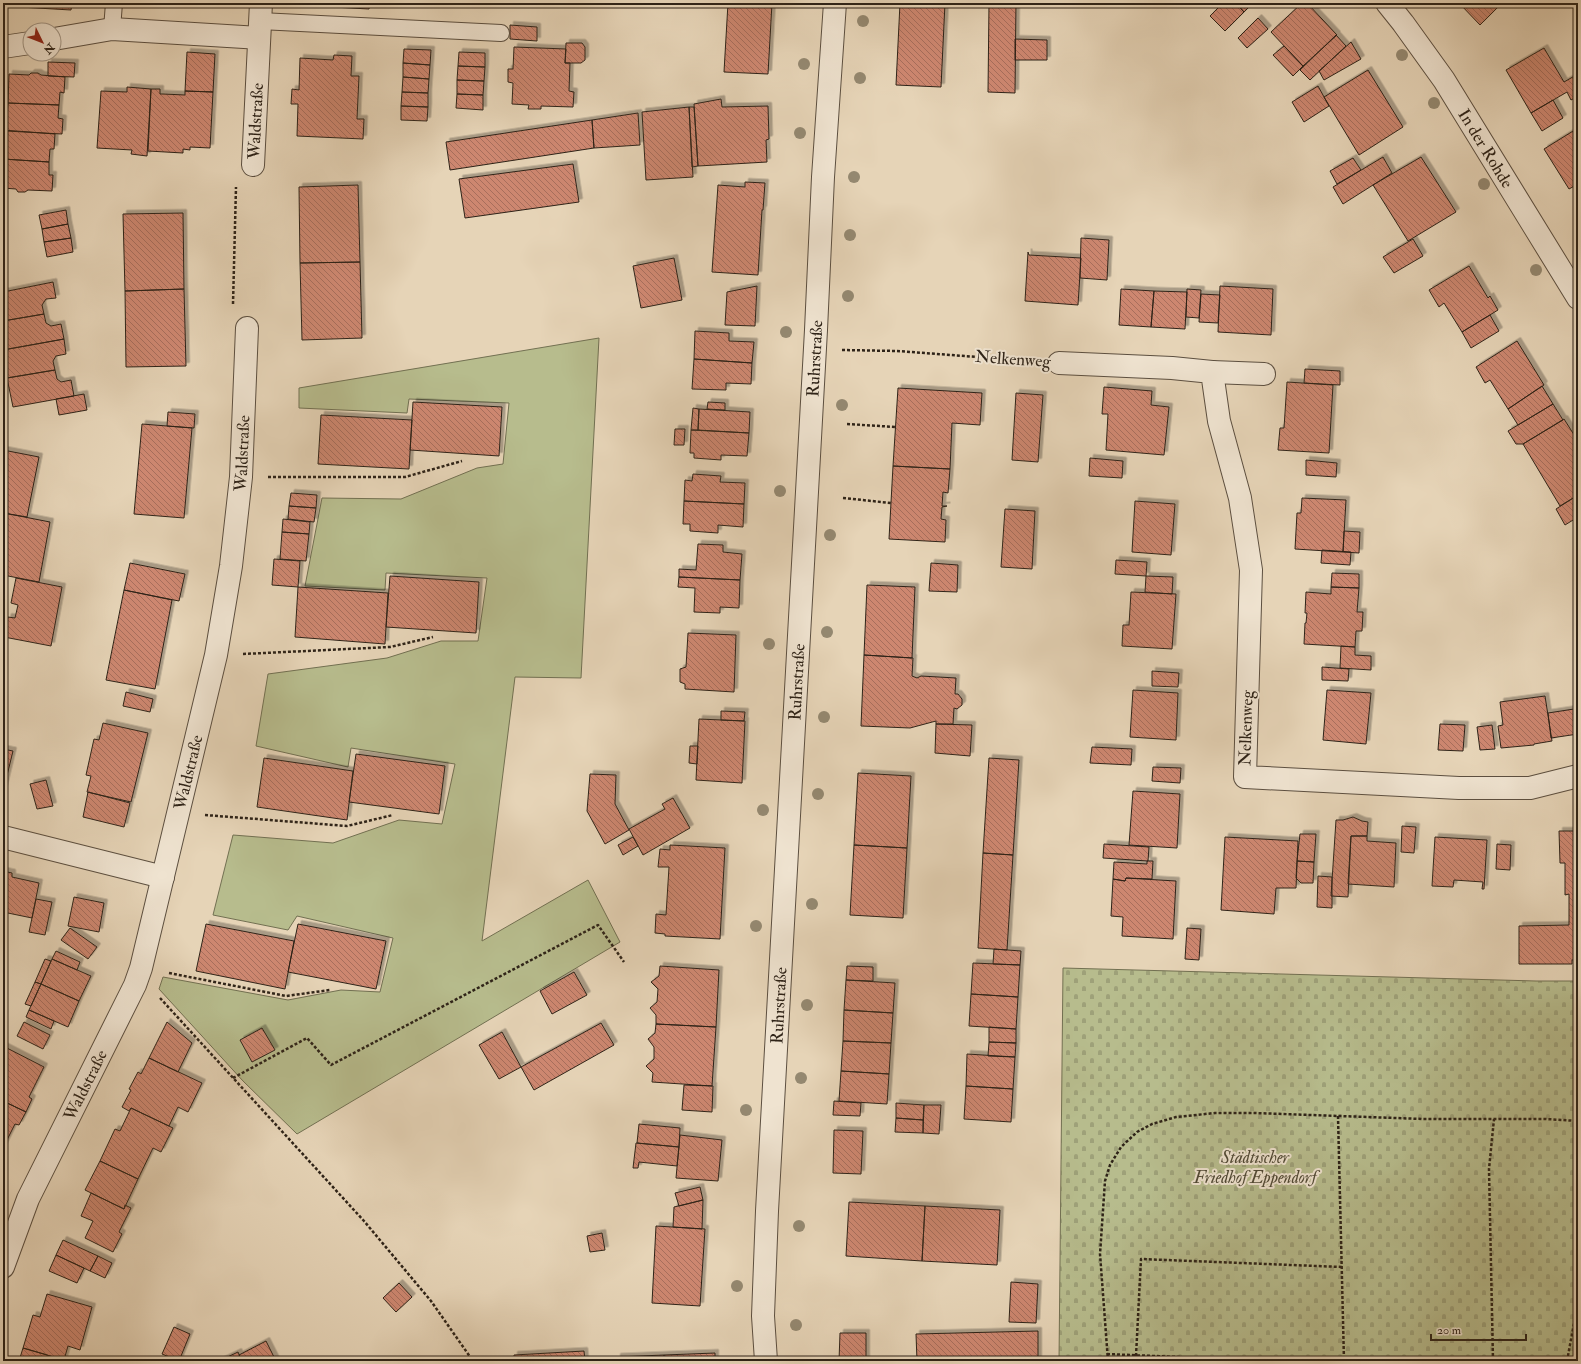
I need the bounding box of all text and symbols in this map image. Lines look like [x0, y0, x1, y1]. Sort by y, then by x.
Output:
north arrow [22, 22, 62, 62]
text: N [40, 40, 58, 57]
street label: Waldstraße [243, 82, 268, 161]
street label: In der Rohde [1454, 105, 1518, 192]
street label: Ruhrstraße [802, 320, 827, 398]
street label: Nelkenweg [975, 346, 1052, 372]
street label: Waldstraße [229, 415, 254, 494]
street label: Ruhrstraße [784, 643, 809, 721]
street label: Nelkenweg [1234, 689, 1258, 766]
street label: Waldstraße [169, 733, 207, 813]
street label: Ruhrstraße [766, 966, 791, 1045]
street label: Waldstraße [58, 1046, 112, 1125]
park label: Städtischer Friedhof Eppendorf [1193, 1147, 1320, 1188]
scale bar [1431, 1316, 1526, 1342]
text: 20 m [1437, 1323, 1462, 1338]

